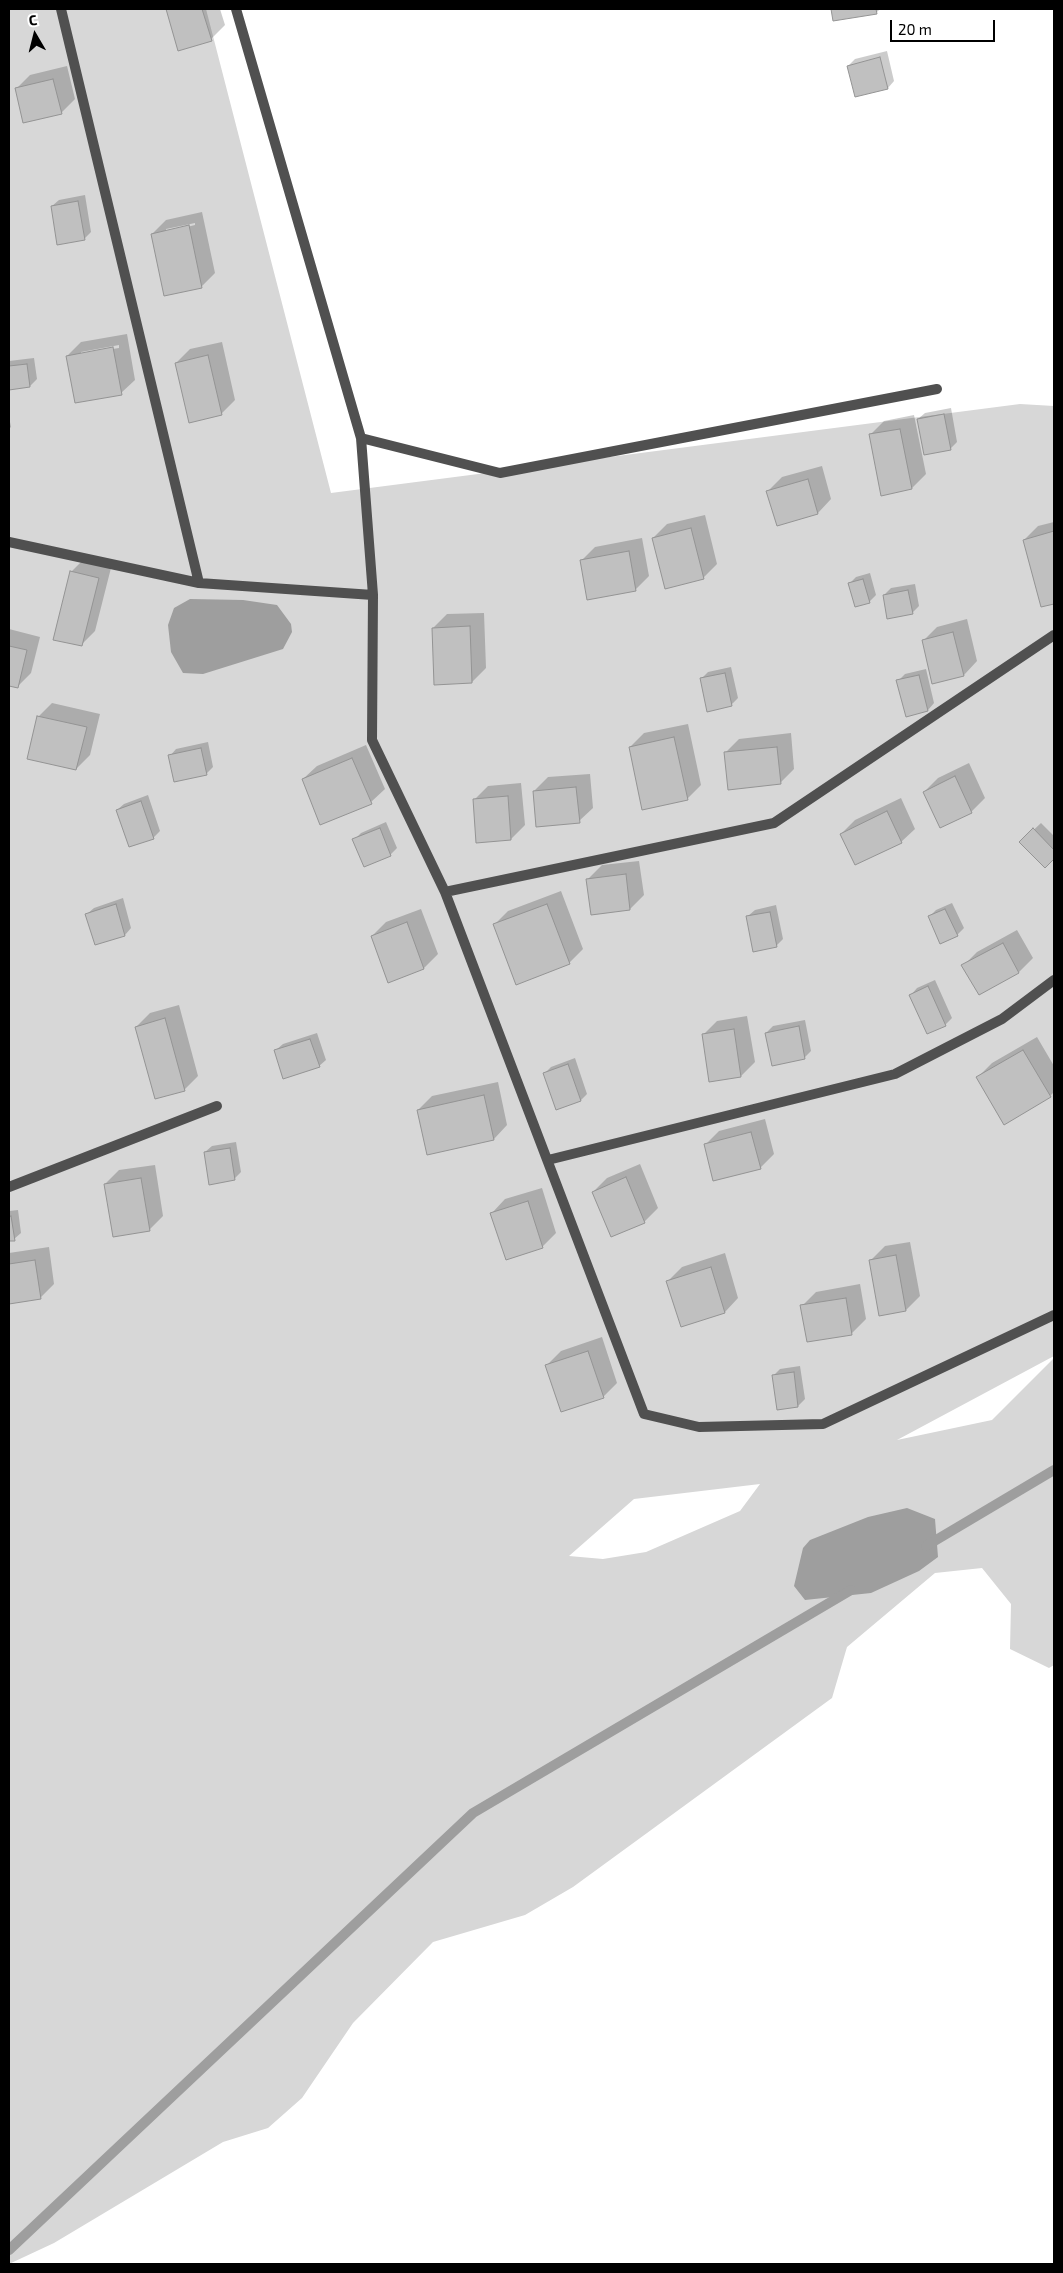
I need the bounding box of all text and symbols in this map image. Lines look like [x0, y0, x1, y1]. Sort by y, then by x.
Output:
north arrow [10, 10, 60, 60]
scale bar [893, 10, 998, 42]
text: С [28, 11, 38, 29]
text: 20 m [898, 20, 932, 38]

